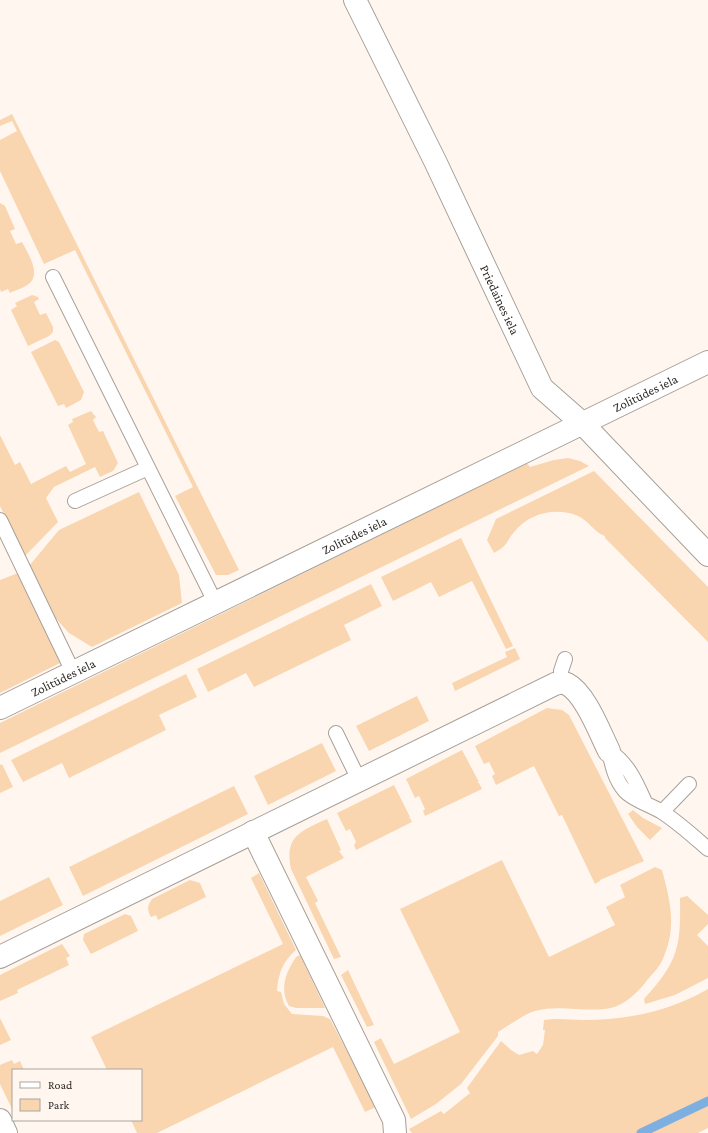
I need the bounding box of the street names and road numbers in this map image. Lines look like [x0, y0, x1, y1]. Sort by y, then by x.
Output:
street label: Priedaines iela [477, 263, 523, 337]
street label: Zolitūdes iela [611, 371, 680, 415]
street label: Zolitūdes iela [319, 513, 389, 558]
street label: Zolitūdes iela [28, 656, 98, 700]

